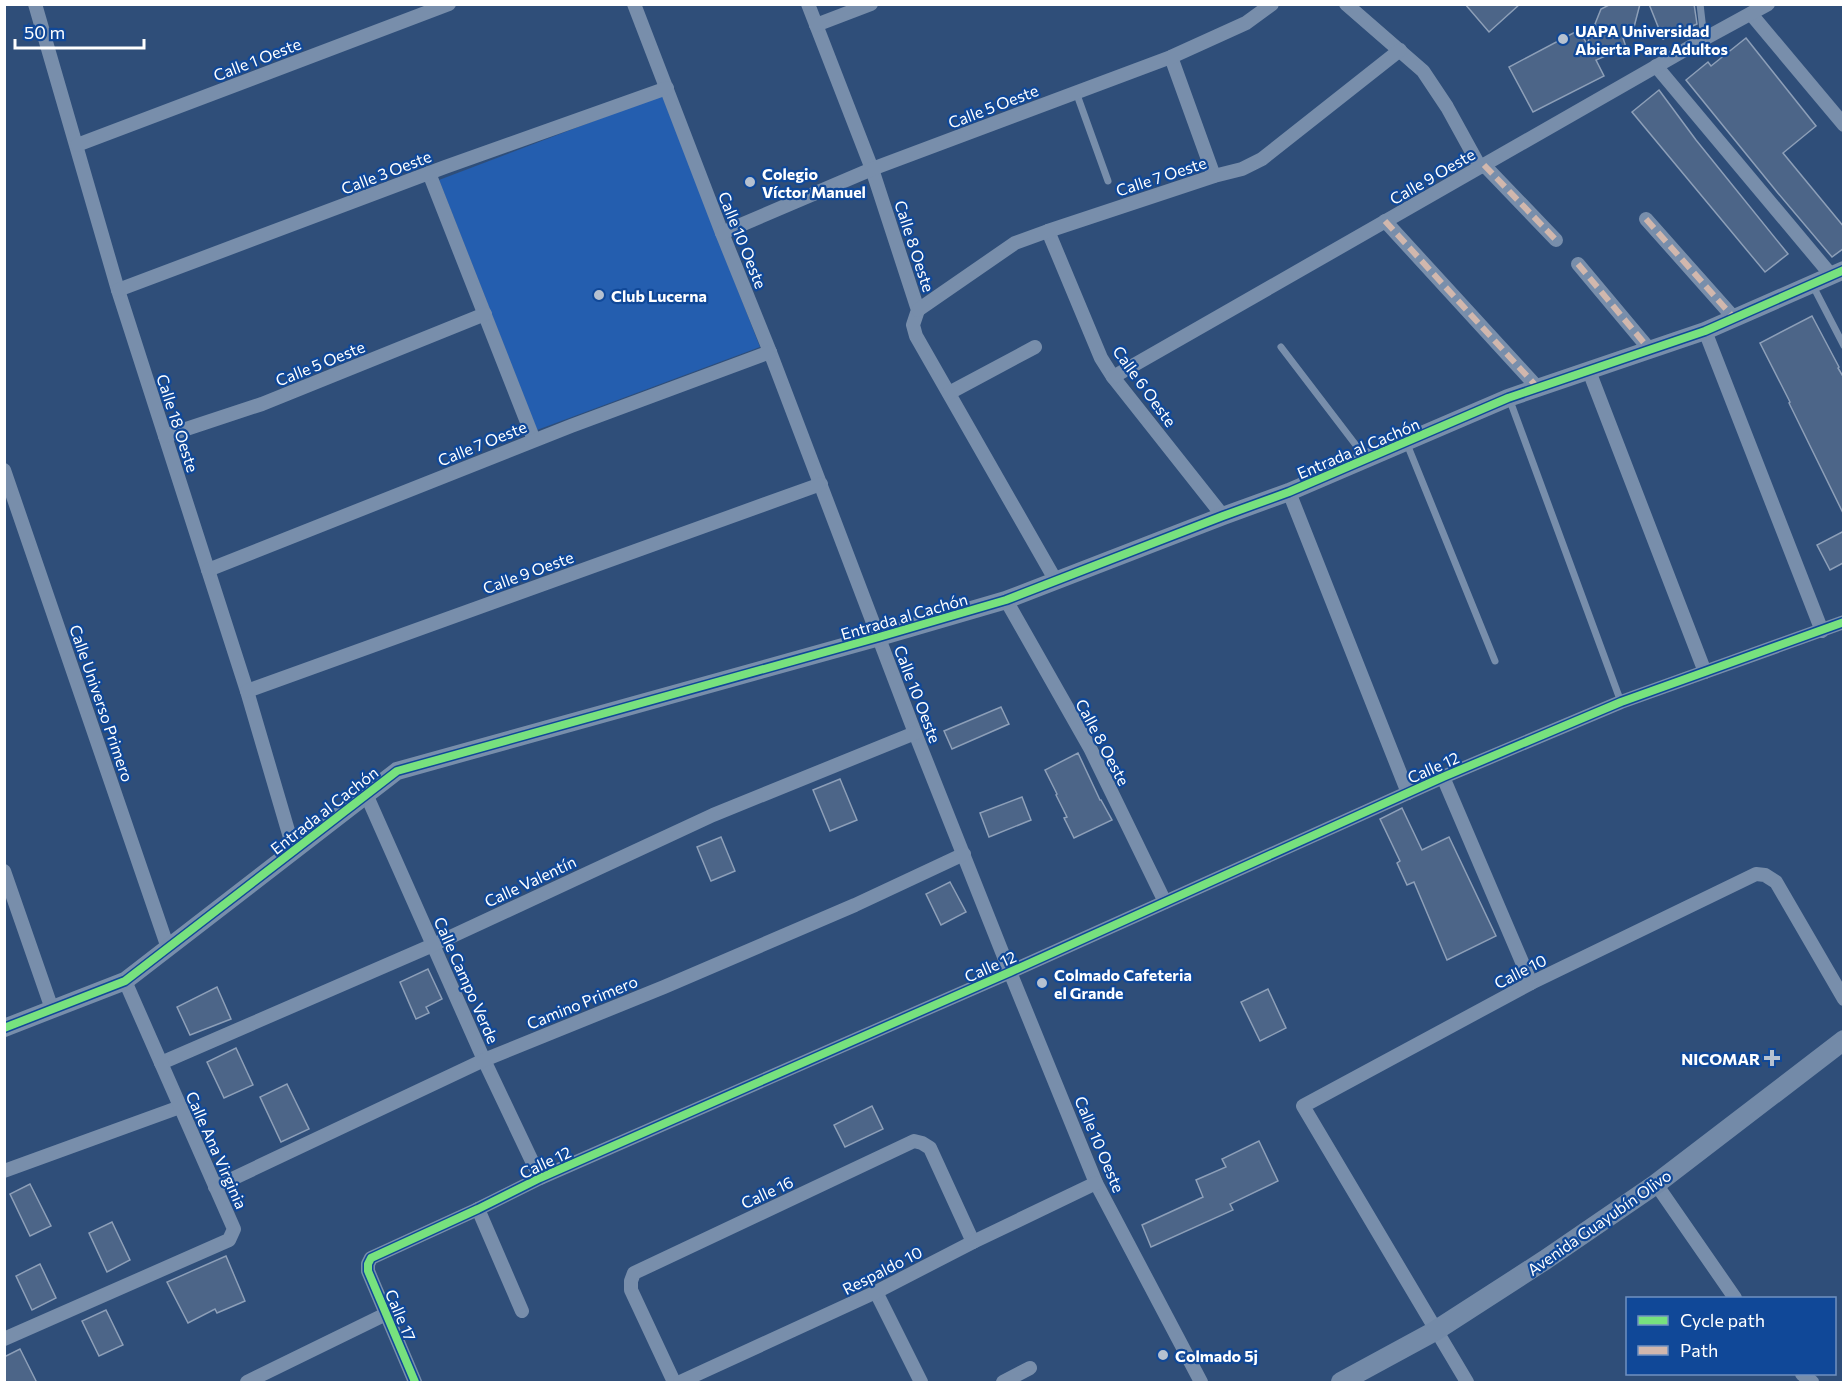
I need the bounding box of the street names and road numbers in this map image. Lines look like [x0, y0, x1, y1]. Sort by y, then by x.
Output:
street label: Calle 1 Oeste [210, 34, 304, 84]
street label: Calle 5 Oeste [945, 80, 1041, 132]
street label: Calle 9 Oeste [1386, 144, 1478, 208]
street label: Calle 3 Oeste [338, 146, 434, 198]
street label: Calle 7 Oeste [1113, 152, 1209, 200]
street label: Calle 10 Oeste [715, 189, 771, 291]
street label: Calle 8 Oeste [891, 198, 939, 294]
street label: Calle 5 Oeste [272, 336, 368, 390]
street label: Calle 6 Oeste [1109, 342, 1181, 430]
street label: Calle 18 Oeste [153, 371, 203, 475]
street label: Entrada al Cachón [1294, 414, 1422, 482]
street label: Calle 7 Oeste [435, 417, 529, 469]
street label: Calle 9 Oeste [480, 547, 576, 597]
street label: Entrada al Cachón [838, 589, 970, 643]
street label: Calle Universo Primero [66, 622, 138, 784]
street label: Calle 10 Oeste [891, 643, 945, 745]
street label: Calle 8 Oeste [1072, 695, 1134, 789]
street label: Calle 12 [1404, 747, 1462, 787]
street label: Entrada al Cachón [266, 762, 382, 858]
street label: Calle Valentín [481, 851, 579, 911]
street label: Calle Campo Verde [431, 914, 503, 1046]
street label: Calle 12 [961, 946, 1019, 986]
street label: Calle 10 [1491, 950, 1549, 992]
street label: Camino Primero [524, 971, 640, 1033]
street label: Calle Ana Virginia [183, 1088, 251, 1212]
street label: Calle 10 Oeste [1071, 1093, 1129, 1195]
street label: Calle 12 [516, 1142, 574, 1182]
street label: Avenida Guayubín Olivo [1523, 1165, 1675, 1279]
street label: Calle 16 [738, 1172, 796, 1212]
street label: Respaldo 10 [839, 1242, 925, 1298]
street label: Calle 17 [382, 1286, 420, 1344]

